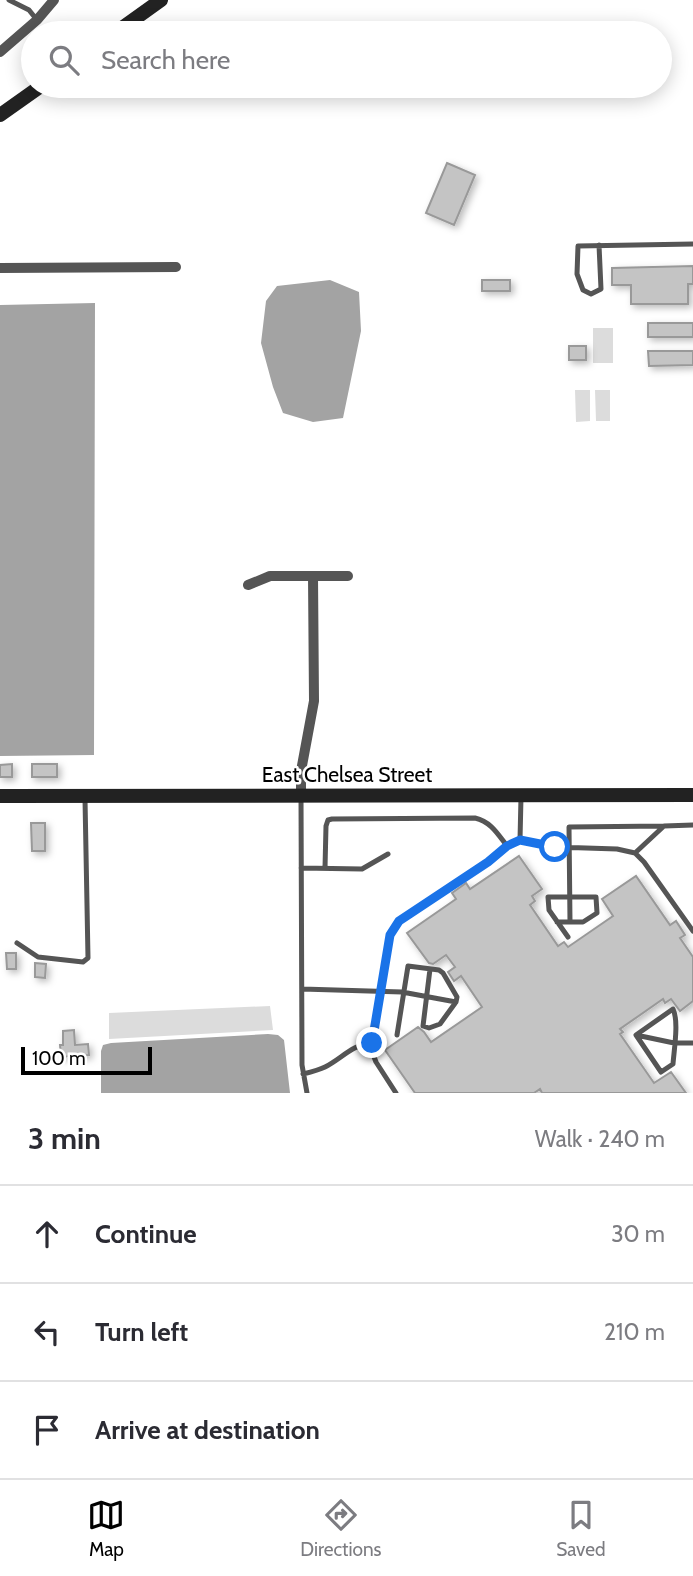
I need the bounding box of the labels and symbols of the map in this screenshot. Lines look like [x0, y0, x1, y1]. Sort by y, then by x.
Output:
street label: East Chelsea Street [262, 762, 432, 787]
route start [539, 831, 570, 862]
route end [356, 1027, 387, 1058]
scale bar [21, 1044, 152, 1076]

